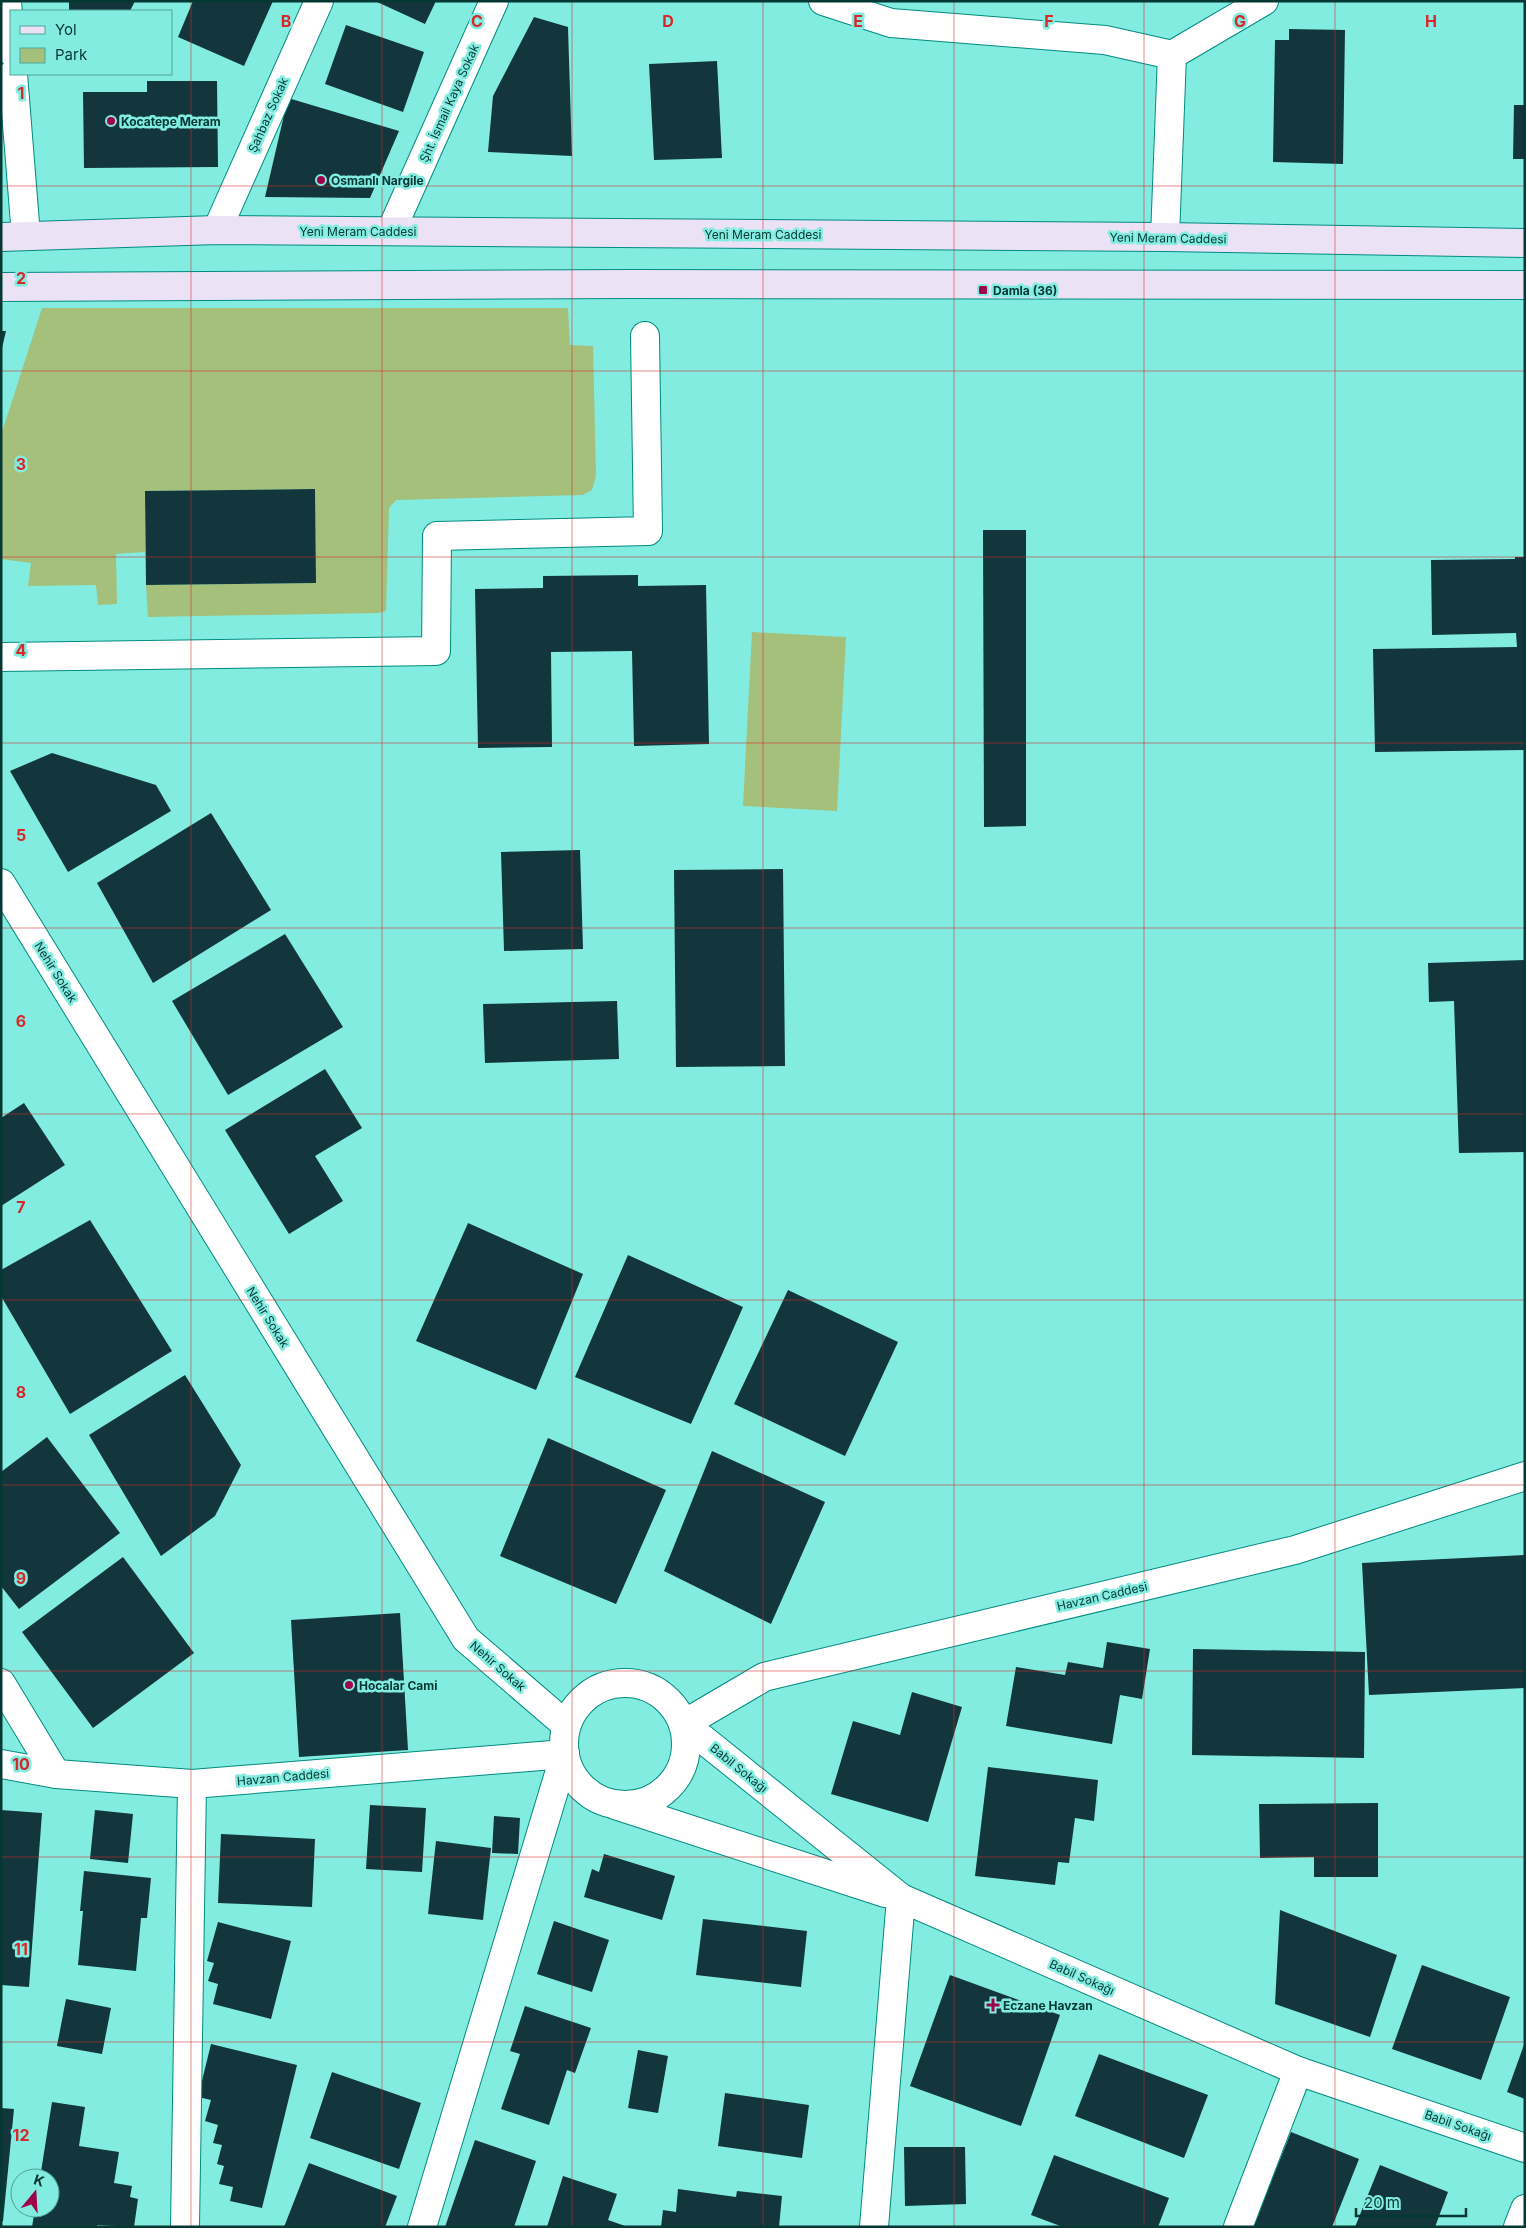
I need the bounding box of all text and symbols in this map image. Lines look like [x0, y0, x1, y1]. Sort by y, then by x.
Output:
legend [10, 10, 172, 75]
text: B [281, 11, 291, 31]
text: C [471, 11, 483, 31]
text: D [662, 11, 674, 31]
text: E [853, 11, 863, 31]
text: F [1044, 11, 1054, 31]
text: G [1234, 11, 1246, 31]
text: H [1425, 11, 1437, 31]
text: Yol [55, 20, 77, 39]
street label: Şht. İsmail Kaya Sokak [416, 41, 482, 164]
text: Park [55, 45, 88, 64]
street label: Şahbaz Sokak [245, 75, 291, 155]
text: 1 [18, 83, 24, 103]
place label: Kocatepe Meram [121, 114, 221, 129]
marker: Kocatepe Meram [105, 115, 117, 127]
place label: Osmanlı Nargile [331, 173, 424, 188]
marker: Osmanlı Nargile [315, 174, 327, 186]
street label: Yeni Meram Caddesi [299, 224, 417, 239]
street label: Yeni Meram Caddesi [704, 227, 822, 242]
street label: Yeni Meram Caddesi [1109, 229, 1227, 247]
text: 2 [16, 268, 26, 288]
place label: Damla (36) [993, 283, 1057, 298]
marker: Damla (36) [977, 284, 989, 296]
text: 3 [16, 454, 26, 474]
text: 4 [16, 640, 27, 660]
text: 5 [16, 825, 26, 845]
street label: Nehir Sokak [31, 939, 81, 1005]
text: 6 [16, 1011, 26, 1031]
text: 7 [16, 1197, 26, 1217]
street label: Nehir Sokak [243, 1284, 293, 1350]
text: 8 [16, 1382, 26, 1402]
text: 9 [16, 1568, 26, 1588]
street label: Havzan Caddesi [1055, 1578, 1149, 1614]
street label: Nehir Sokak [467, 1638, 529, 1694]
place label: Hocalar Cami [359, 1678, 437, 1693]
marker: Hocalar Cami [343, 1679, 355, 1691]
street label: Babil Sokağı [707, 1740, 771, 1796]
text: 10 [12, 1754, 30, 1774]
street label: Havzan Caddesi [236, 1765, 330, 1789]
text: 11 [14, 1939, 28, 1959]
street label: Babil Sokağı [1047, 1956, 1117, 1998]
place label: Eczane Havzan [1003, 1998, 1093, 2013]
marker: Eczane Havzan [987, 1999, 999, 2011]
street label: Babil Sokağı [1423, 2107, 1493, 2143]
text: 12 [13, 2125, 29, 2145]
north arrow [10, 2168, 60, 2218]
text: K [32, 2171, 47, 2190]
scale bar [1356, 2186, 1466, 2218]
text: 20 m [1364, 2193, 1400, 2212]

